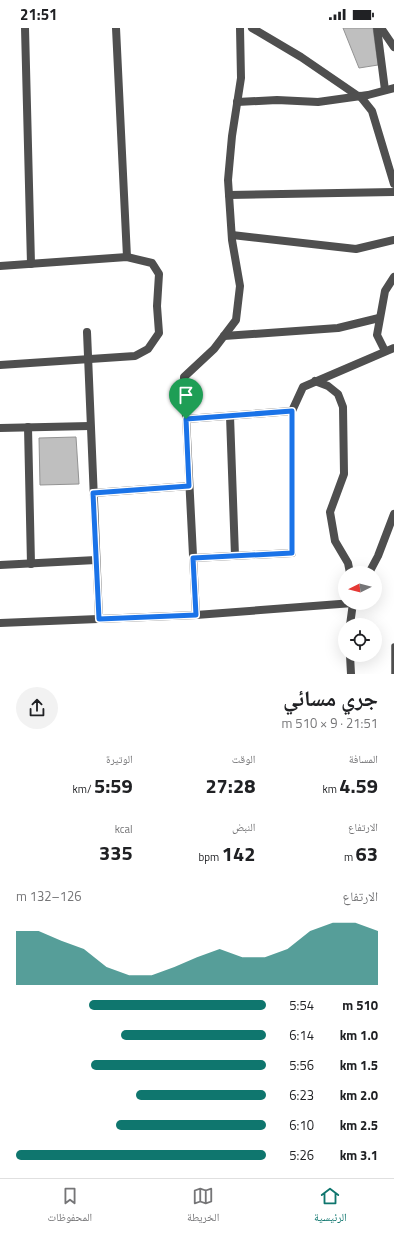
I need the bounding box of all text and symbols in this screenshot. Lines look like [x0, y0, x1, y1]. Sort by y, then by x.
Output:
text: 21:51 [20, 3, 57, 26]
pin [169, 378, 203, 419]
icon: arrive [175, 384, 197, 406]
north arrow [338, 566, 382, 610]
map controls [338, 566, 382, 662]
button: locate [338, 618, 382, 662]
text: جري مسائي [283, 681, 378, 715]
button: share [16, 687, 58, 729]
text: 21:51 · 9 × 510 m [282, 713, 378, 733]
text: الوتيرة [106, 751, 133, 767]
text: الوقت [232, 751, 255, 767]
text: المسافة [349, 751, 378, 767]
text: 5:59 [94, 770, 133, 801]
text: 27:28 [205, 770, 255, 801]
text: 4.59 [339, 770, 378, 801]
text: /km [73, 781, 94, 797]
text: km [322, 781, 339, 797]
text: النبض [232, 819, 255, 835]
text: الارتفاع [348, 819, 378, 835]
text: kcal [115, 821, 133, 837]
text: 335 [99, 837, 133, 868]
text: 142 [222, 838, 255, 869]
text: 63 [356, 838, 378, 869]
text: bpm [199, 849, 222, 865]
text: m [344, 849, 356, 865]
text: 126–132 m [16, 886, 82, 906]
text: الارتفاع [343, 886, 378, 906]
text: 5:54 [289, 995, 314, 1015]
text: 510 m [342, 995, 378, 1015]
text: 6:14 [289, 1025, 314, 1045]
text: 1.0 km [340, 1025, 378, 1045]
text: 5:56 [289, 1055, 314, 1075]
text: 1.5 km [340, 1055, 378, 1075]
text: 6:23 [289, 1085, 314, 1105]
text: 2.0 km [340, 1085, 378, 1105]
text: 6:10 [289, 1115, 314, 1135]
text: 2.5 km [340, 1115, 378, 1135]
text: 5:26 [289, 1145, 314, 1165]
text: 3.1 km [340, 1145, 378, 1165]
tab: المحفوظات [47, 1185, 92, 1228]
tab: الخريطة [187, 1185, 219, 1228]
tab: الرئيسية [314, 1185, 347, 1228]

